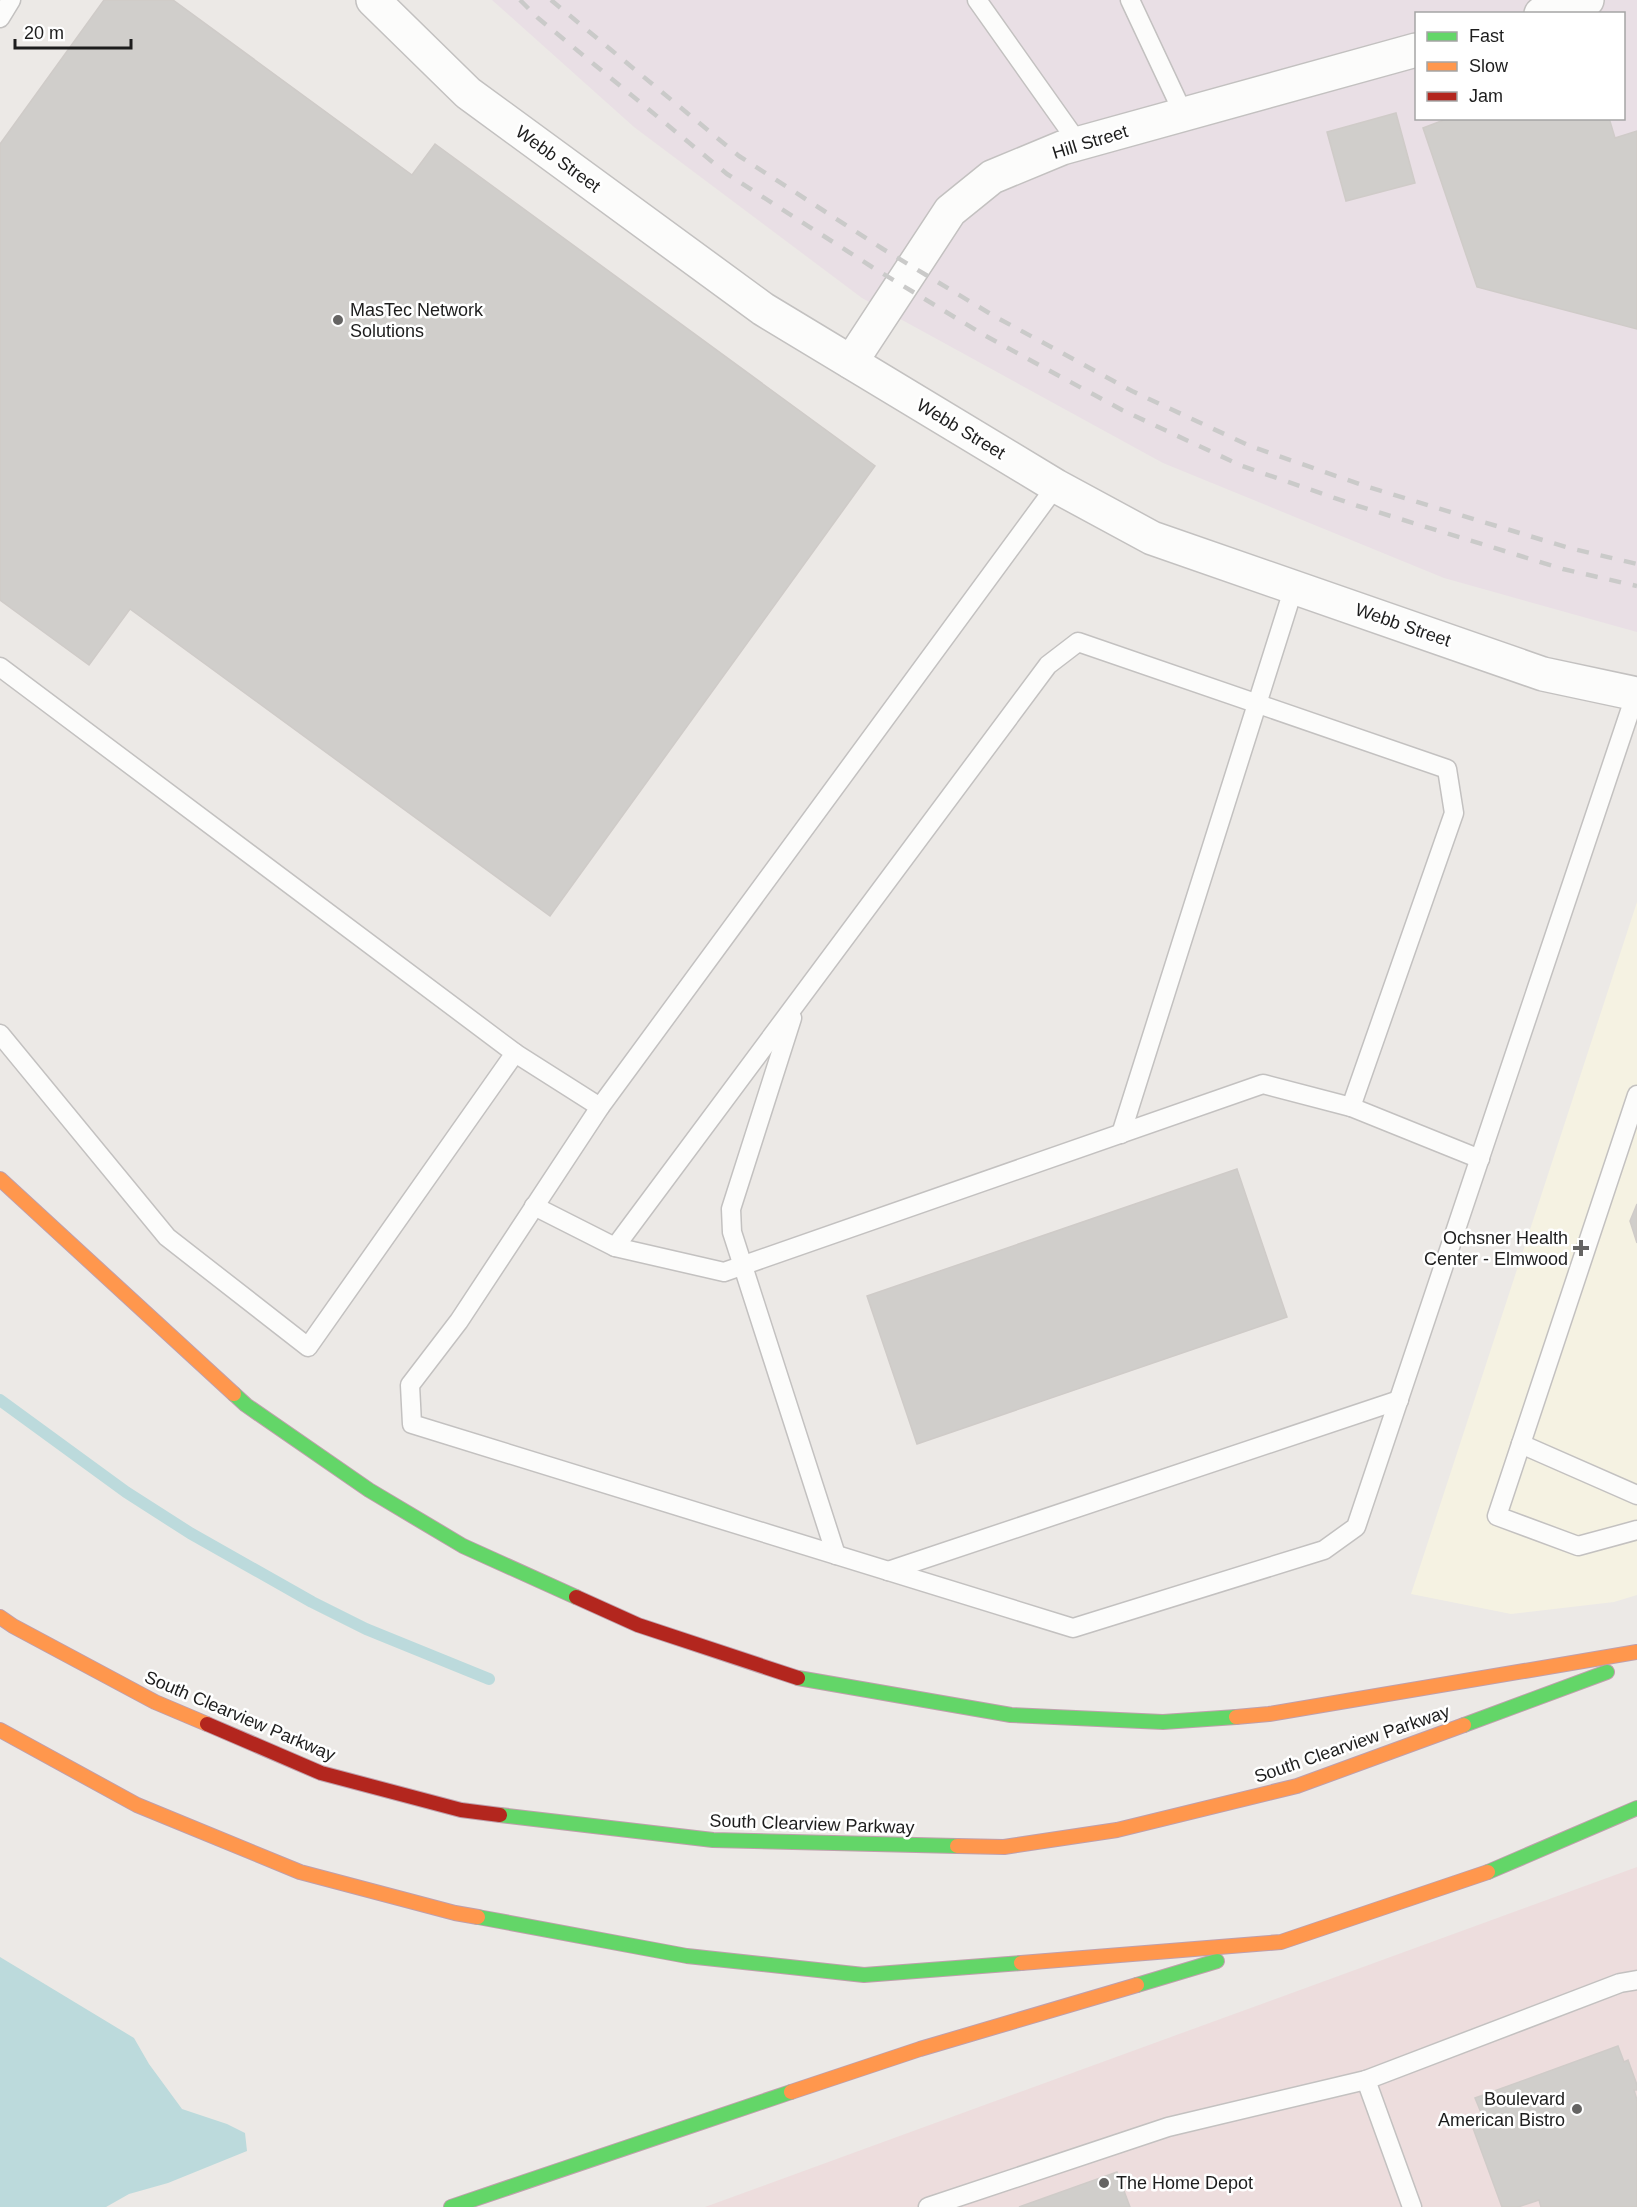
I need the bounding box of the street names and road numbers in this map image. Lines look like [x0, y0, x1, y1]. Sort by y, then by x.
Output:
street label: Hill Street [1050, 121, 1130, 163]
street label: Webb Street [512, 122, 604, 196]
street label: Webb Street [913, 395, 1009, 463]
street label: Webb Street [1353, 599, 1453, 651]
street label: South Clearview Parkway [142, 1667, 338, 1765]
street label: South Clearview Parkway [1252, 1701, 1452, 1787]
street label: South Clearview Parkway [709, 1810, 915, 1838]

